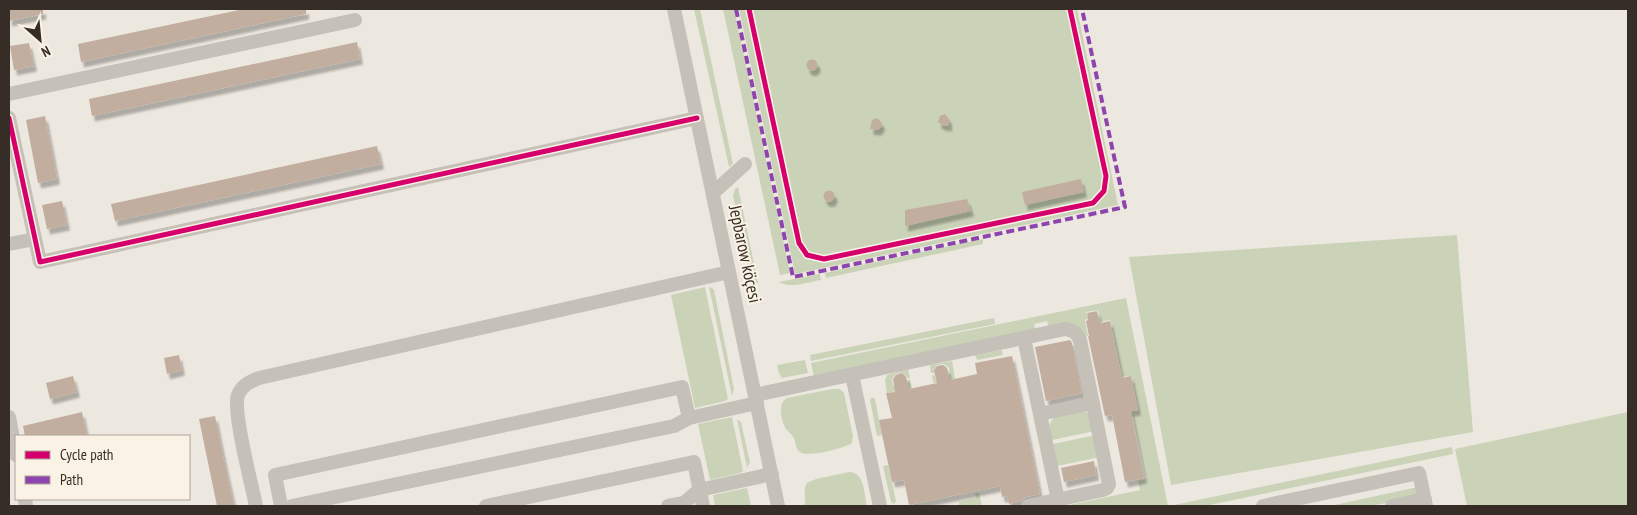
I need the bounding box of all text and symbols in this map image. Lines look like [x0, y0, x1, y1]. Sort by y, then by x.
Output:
north arrow [15, 15, 65, 65]
text: N [38, 42, 53, 61]
street label: Jepbarow köçesi [724, 202, 767, 305]
legend [15, 435, 190, 500]
text: Cycle path [60, 445, 113, 464]
text: Path [60, 470, 83, 489]

